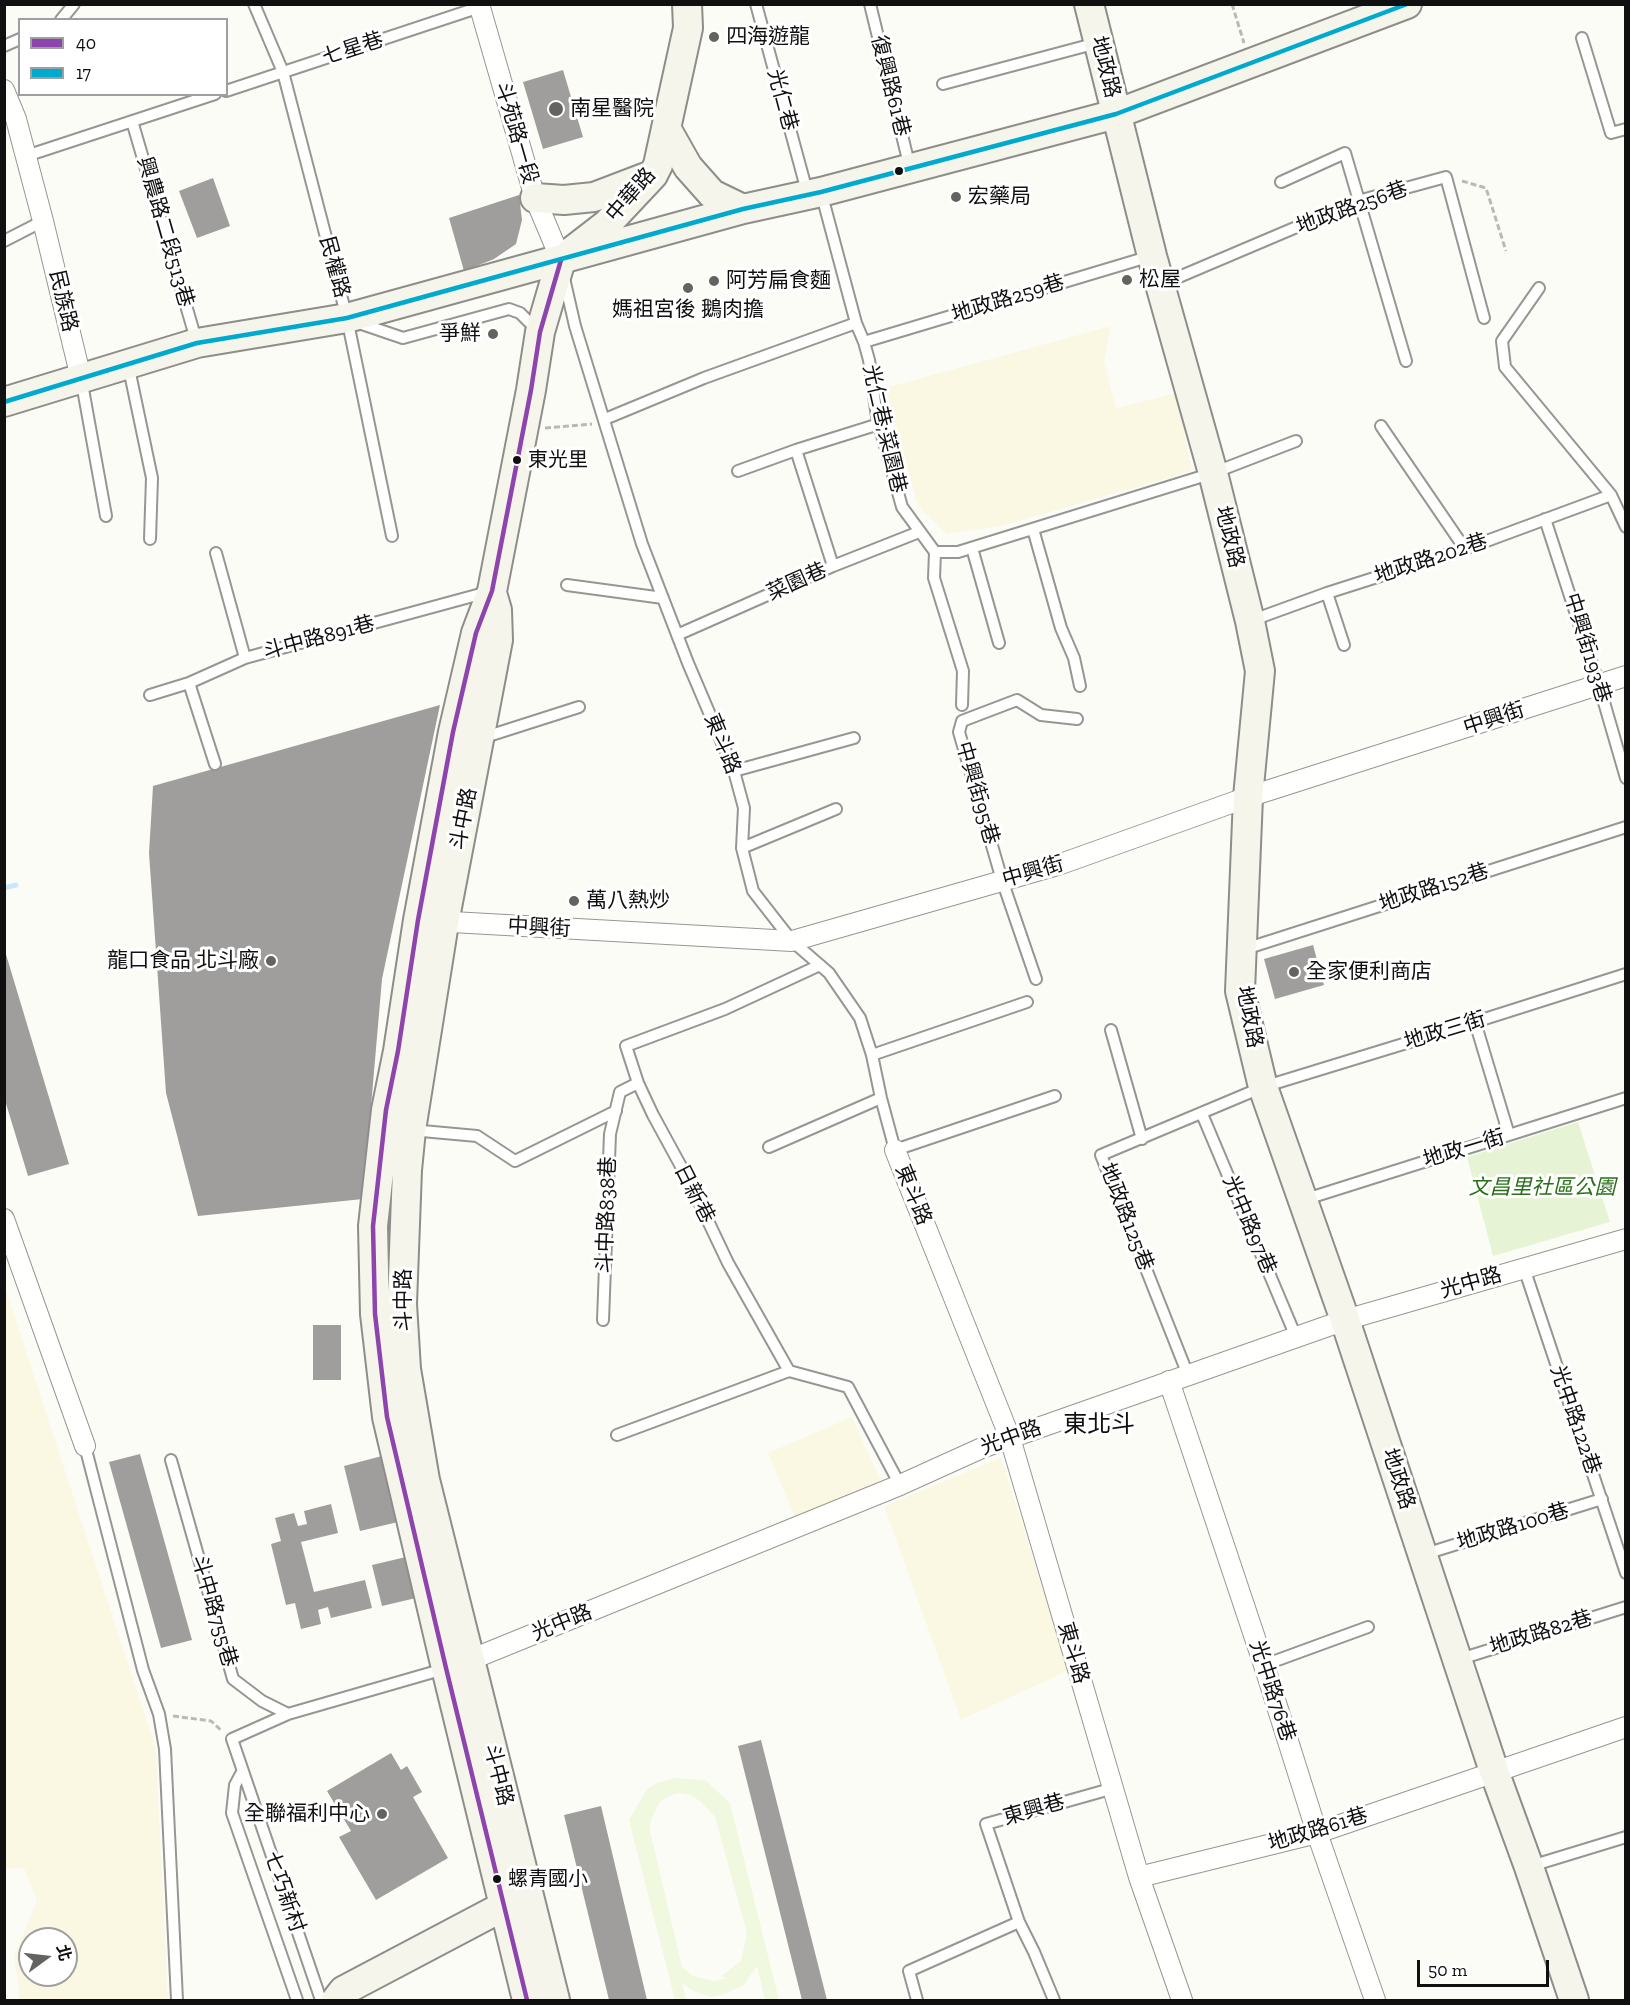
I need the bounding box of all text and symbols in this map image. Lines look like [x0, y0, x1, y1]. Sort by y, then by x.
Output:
legend [18, 18, 228, 96]
place label: 四海遊龍 [726, 24, 810, 50]
street label: 七星巷 [319, 27, 387, 71]
marker: 四海遊龍 [707, 30, 721, 44]
text: 40 [76, 32, 96, 54]
street label: 復興路61巷 [865, 33, 915, 139]
street label: 地政路 [1085, 33, 1125, 101]
text: 17 [76, 62, 91, 84]
street label: 光仁巷 [762, 66, 802, 134]
street label: 斗苑路一段 [489, 79, 543, 187]
place label: 南星醫院 [570, 96, 654, 122]
marker: 南星醫院 [547, 100, 565, 118]
street label: 興農路二段513巷 [132, 154, 198, 310]
street label: 中華路 [601, 163, 661, 227]
unlabelled marker [893, 165, 905, 177]
street label: 地政路256巷 [1293, 176, 1411, 240]
place label: 宏藥局 [968, 184, 1031, 210]
marker: 宏藥局 [949, 190, 963, 204]
street label: 民權路 [314, 233, 354, 301]
street label: 民族路 [44, 267, 82, 335]
place label: 松屋 [1139, 267, 1181, 293]
place label: 阿芳扁食麵 [726, 268, 831, 294]
street label: 地政路259巷 [949, 270, 1067, 328]
marker: 松屋 [1120, 273, 1134, 287]
marker: 阿芳扁食麵 [707, 274, 721, 288]
marker: 媽祖宮後 鵝肉擔 [681, 281, 695, 295]
place label: 媽祖宮後 鵝肉擔 [612, 297, 764, 323]
place label: 爭鮮 [439, 321, 481, 347]
marker: 爭鮮 [486, 327, 500, 341]
street label: 光仁巷;菜園巷 [857, 362, 911, 496]
place label: 東光里 [528, 448, 588, 472]
marker: 東光里 [511, 454, 523, 466]
street label: 地政路 [1209, 503, 1249, 571]
street label: 地政路202巷 [1371, 529, 1491, 589]
street label: 菜園巷 [763, 558, 831, 606]
street label: 中興街193巷 [1558, 590, 1616, 706]
street label: 斗中路891巷 [260, 611, 378, 665]
street label: 中興街 [1460, 697, 1528, 741]
street label: 東斗路 [699, 710, 745, 778]
street label: 中興街95巷 [950, 739, 1004, 847]
street label: 斗中路 [446, 786, 482, 852]
street label: 中興街 [999, 851, 1067, 893]
street label: 地政路152巷 [1376, 858, 1492, 918]
place label: 萬八熱炒 [586, 888, 670, 914]
marker: 萬八熱炒 [567, 894, 581, 908]
street label: 中興街 [507, 914, 571, 942]
place label: 龍口食品 北斗廠 [107, 948, 259, 974]
marker: 龍口食品 北斗廠 [264, 954, 278, 968]
place label: 全家便利商店 [1306, 959, 1432, 985]
marker: 全家便利商店 [1287, 965, 1301, 979]
street label: 地政路 [1231, 984, 1267, 1050]
street label: 地政三街 [1401, 1007, 1489, 1055]
street label: 地政一街 [1420, 1125, 1508, 1173]
street label: 斗中路838巷 [592, 1156, 622, 1274]
street label: 地政路125巷 [1094, 1159, 1158, 1275]
street label: 日新巷 [668, 1160, 720, 1228]
street label: 東斗路 [890, 1161, 936, 1229]
street label: 光中路97巷 [1217, 1172, 1281, 1278]
park label: 文昌里社區公園 [1469, 1175, 1615, 1201]
street label: 光中路 [1437, 1262, 1505, 1304]
street label: 斗中路 [391, 1269, 417, 1331]
street label: 光中路122巷 [1545, 1362, 1605, 1478]
district label: 東北斗 [1063, 1411, 1135, 1439]
street label: 光中路 [977, 1415, 1045, 1461]
street label: 地政路 [1376, 1445, 1420, 1513]
street label: 地政路100巷 [1454, 1498, 1572, 1556]
street label: 斗中路755巷 [186, 1552, 242, 1670]
street label: 光中路 [528, 1600, 596, 1646]
street label: 地政路82巷 [1487, 1605, 1595, 1661]
street label: 東斗路 [1052, 1619, 1094, 1687]
street label: 光中路76巷 [1244, 1637, 1300, 1745]
street label: 斗中路 [478, 1741, 518, 1809]
street label: 東興巷 [1000, 1789, 1068, 1831]
place label: 全聯福利中心 [244, 1801, 370, 1827]
street label: 地政路61巷 [1265, 1803, 1371, 1857]
marker: 全聯福利中心 [375, 1807, 389, 1821]
street label: 七巧新村 [258, 1848, 310, 1936]
place label: 螺青國小 [508, 1867, 588, 1891]
marker: 螺青國小 [491, 1873, 503, 1885]
north arrow [18, 1927, 78, 1987]
text: 北 [53, 1943, 75, 1963]
scale bar [1420, 1948, 1552, 1986]
text: 50 m [1428, 1959, 1467, 1981]

